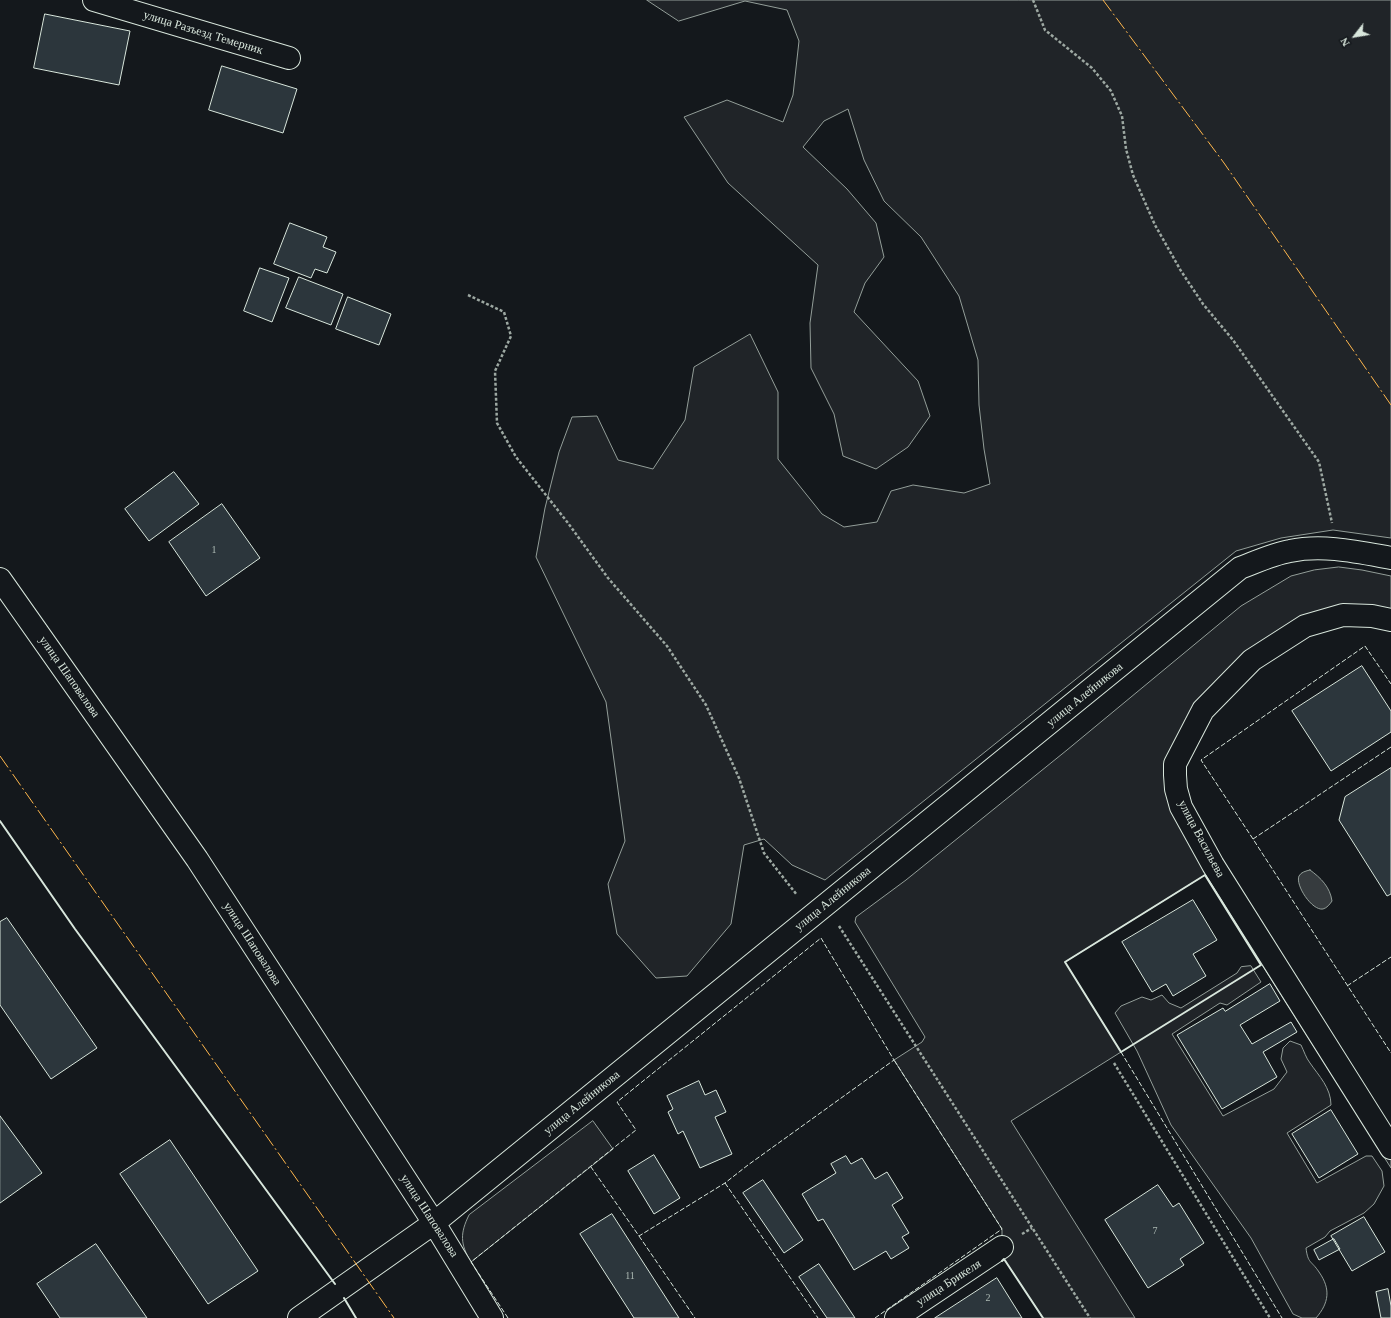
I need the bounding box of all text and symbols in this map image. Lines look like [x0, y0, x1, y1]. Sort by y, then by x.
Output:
street label: улица Разъезд Темерник [141, 8, 265, 58]
north arrow [1335, 16, 1375, 56]
text: N [1338, 36, 1352, 49]
house number: 1 [212, 544, 216, 556]
street label: улица Шаповалова [36, 634, 102, 720]
street label: улица Алейникова [1044, 660, 1126, 730]
street label: улица Васильева [1175, 798, 1227, 880]
street label: улица Алейникова [792, 864, 874, 934]
street label: улица Шаповалова [220, 900, 284, 988]
street label: улица Алейникова [541, 1068, 623, 1138]
street label: улица Шаповалова [397, 1172, 461, 1260]
house number: 7 [1152, 1225, 1158, 1237]
street label: улица Брикеля [914, 1257, 984, 1309]
house number: 11 [625, 1270, 635, 1282]
house number: 2 [986, 1292, 990, 1304]

